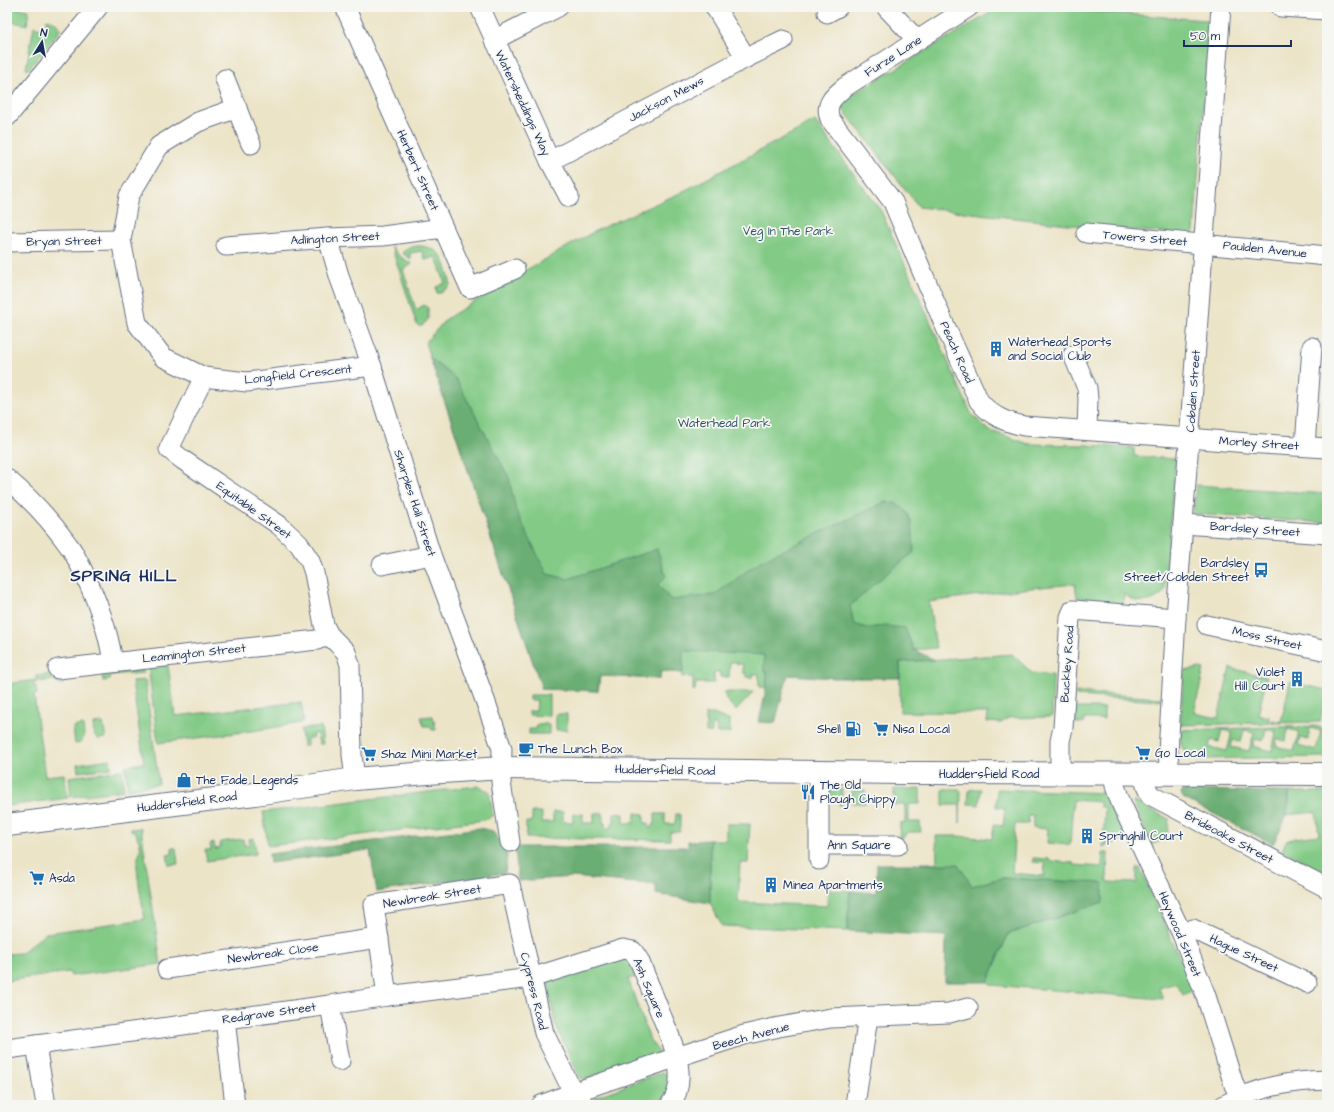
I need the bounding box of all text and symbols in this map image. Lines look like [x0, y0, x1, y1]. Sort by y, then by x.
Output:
north arrow [22, 22, 62, 62]
scale bar [1184, 22, 1291, 48]
text: N [39, 25, 49, 41]
text: 50 m [1190, 28, 1221, 45]
street label: Furze Lane [861, 31, 926, 81]
street label: Watersheddings Way [490, 48, 555, 160]
street label: Jackson Mews [626, 72, 707, 126]
street label: Herbert Street [392, 127, 443, 213]
park label: Veg In The Park [743, 223, 834, 241]
street label: Towers Street [1102, 226, 1188, 251]
street label: Adlington Street [290, 228, 380, 250]
street label: Bryan Street [26, 232, 102, 252]
street label: Paulden Avenue [1222, 237, 1308, 262]
street label: Peach Road [935, 319, 978, 386]
place label: Waterhead Sports and Social Club [1008, 334, 1112, 365]
building icon: Waterhead Sports and Social Club [987, 340, 1005, 358]
street label: Cobden Street [1182, 349, 1205, 433]
street label: Longfield Crescent [243, 360, 353, 390]
park label: Waterhead Park [678, 415, 771, 432]
street label: Morley Street [1218, 432, 1300, 456]
street label: Sharples Hall Street [389, 448, 440, 559]
street label: Equitable Street [213, 477, 295, 544]
street label: Bardsley Street [1209, 518, 1301, 542]
place label: Bardsley Street/Cobden Street [1124, 555, 1249, 586]
bus stop icon: Bardsley Street/Cobden Street [1252, 561, 1270, 579]
district label: SPRING HILL [69, 565, 178, 587]
street label: Moss Street [1231, 622, 1303, 655]
street label: Buckley Road [1056, 625, 1080, 703]
street label: Leamington Street [142, 640, 247, 668]
place label: Violet Hill Court [1235, 664, 1285, 695]
building icon: Violet Hill Court [1288, 670, 1306, 688]
fuel station icon: Shell [844, 720, 862, 738]
supermarket icon: Nisa Local [872, 720, 890, 738]
place label: Shell [817, 721, 841, 738]
place label: Nisa Local [893, 721, 950, 738]
cafe icon: The Lunch Box [517, 740, 535, 758]
place label: The Lunch Box [538, 741, 623, 758]
supermarket icon: Go Local [1134, 744, 1152, 762]
supermarket icon: Shaz Mini Market [360, 745, 378, 763]
place label: Go Local [1155, 745, 1206, 762]
place label: Shaz Mini Market [381, 746, 477, 763]
street label: Huddersfield Road [615, 761, 715, 780]
street label: Huddersfield Road [939, 766, 1039, 783]
shop icon: The Fade Legends [175, 771, 193, 789]
place label: The Fade Legends [196, 772, 298, 790]
place label: The Old Plough Chippy [820, 777, 896, 809]
restaurant icon: The Old Plough Chippy [799, 783, 817, 801]
street label: Huddersfield Road [136, 788, 238, 817]
street label: Brideoake Street [1181, 807, 1276, 868]
building icon: Springhill Court [1078, 827, 1096, 845]
place label: Springhill Court [1099, 828, 1183, 846]
street label: Ann Square [827, 837, 891, 854]
supermarket icon: Asda [28, 869, 46, 887]
place label: Asda [49, 870, 75, 887]
building icon: Minea Apartments [762, 876, 780, 894]
place label: Minea Apartments [783, 877, 883, 894]
street label: Newbreak Street [382, 880, 482, 913]
street label: Heywood Street [1153, 889, 1205, 980]
street label: Hague Street [1206, 930, 1281, 978]
street label: Newbreak Close [227, 939, 320, 968]
street label: Cypress Road [515, 951, 551, 1032]
street label: Ash Square [628, 956, 669, 1021]
street label: Redgrave Street [221, 998, 317, 1029]
street label: Beech Avenue [711, 1018, 792, 1055]

